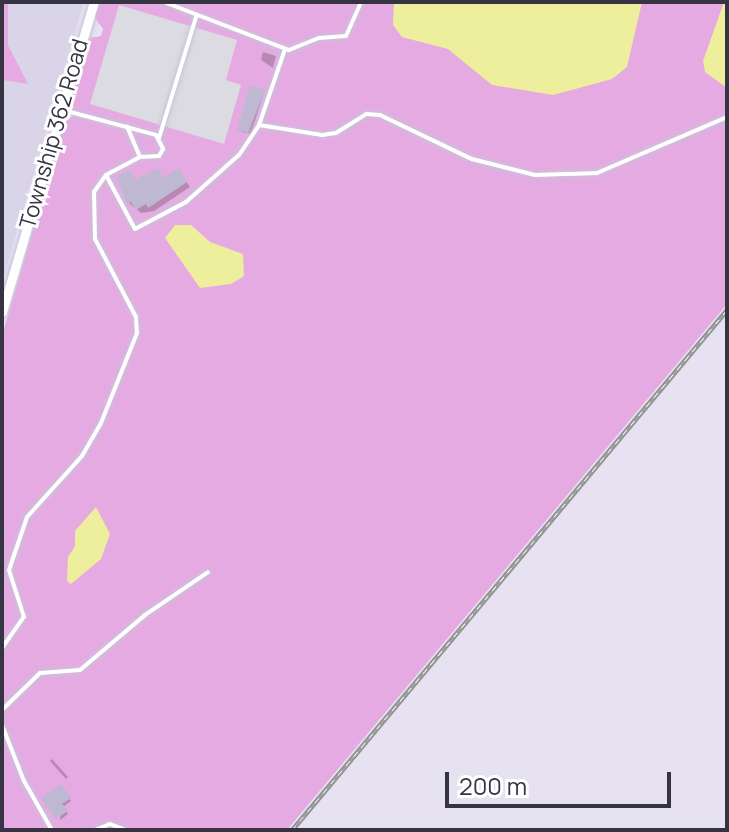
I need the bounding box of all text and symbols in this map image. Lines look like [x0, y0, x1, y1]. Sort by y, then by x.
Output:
street label: Township 362 Road [14, 36, 94, 232]
scale bar [449, 756, 675, 806]
text: 200 m [459, 769, 527, 802]

